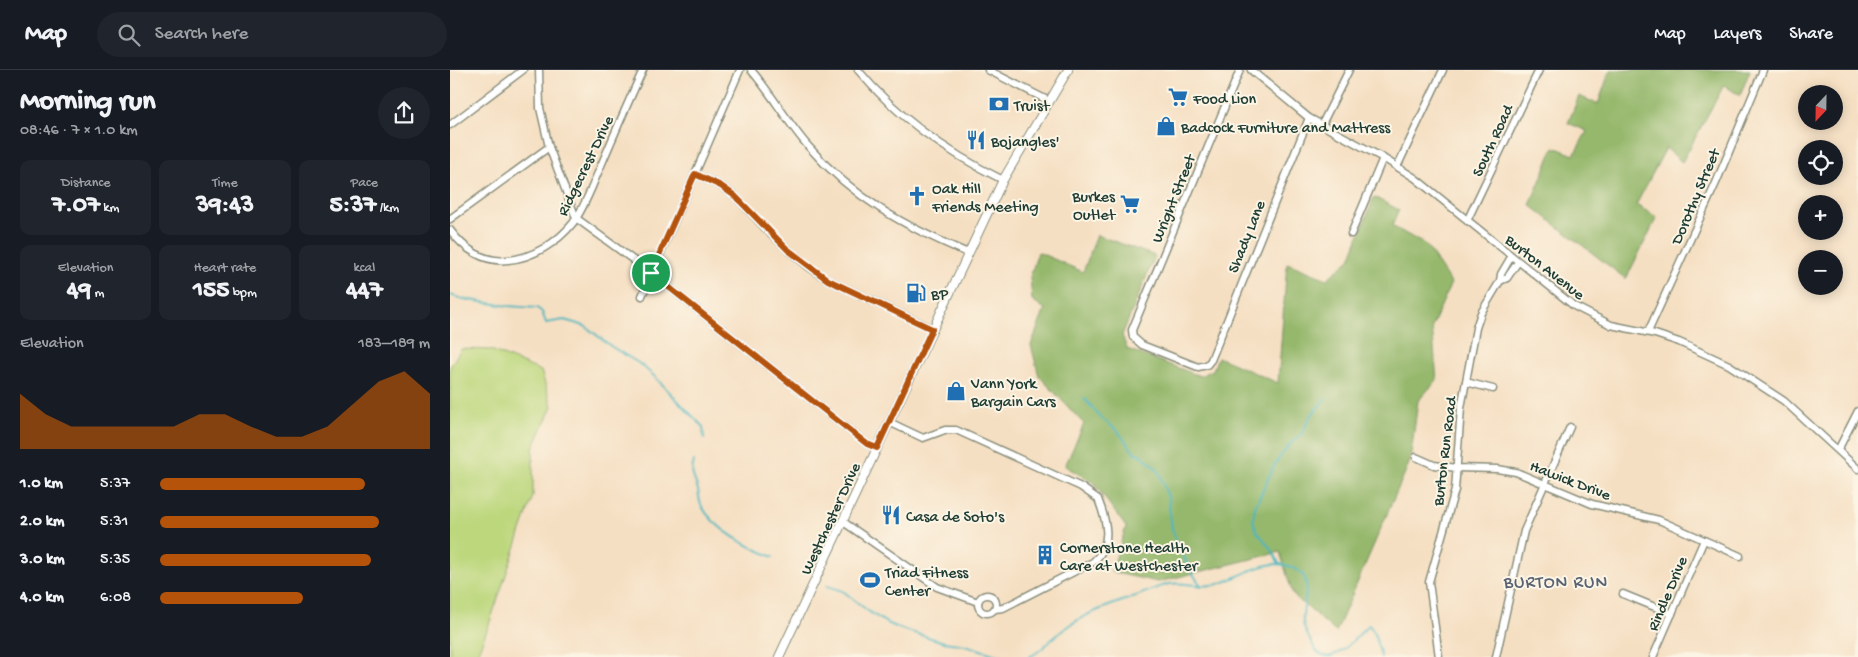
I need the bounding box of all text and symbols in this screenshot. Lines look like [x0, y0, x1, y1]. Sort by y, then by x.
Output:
search box [97, 12, 447, 57]
text: Map [25, 20, 67, 49]
icon: search [115, 21, 143, 49]
text: Search here [155, 23, 248, 46]
text: Map [1654, 24, 1686, 45]
text: Layers [1714, 24, 1761, 45]
text: Share [1789, 24, 1833, 45]
north arrow [1798, 85, 1842, 130]
map controls [1798, 85, 1843, 295]
text: Morning run [20, 86, 155, 119]
supermarket icon: Food Lion [1167, 86, 1189, 108]
button: share [378, 87, 430, 139]
place label: Food Lion [1192, 91, 1257, 110]
bank icon: Truist [988, 93, 1010, 115]
place label: Truist [1013, 98, 1051, 117]
street label: South Road [1469, 101, 1520, 180]
street label: Ridgecrest Drive [555, 113, 620, 220]
shop icon: Badcock Furniture and Mattress [1155, 115, 1177, 137]
place label: Badcock Furniture and Mattress [1180, 120, 1391, 139]
text: 08:46 · 7 × 1.0 km [20, 122, 138, 141]
restaurant icon: Bojangles' [965, 129, 987, 151]
place label: Bojangles' [990, 134, 1059, 153]
button: locate [1798, 140, 1843, 185]
street label: Dorothy Street [1668, 145, 1726, 249]
street label: Wright Street [1149, 151, 1202, 246]
text: Distance [61, 175, 110, 192]
text: Time [212, 175, 238, 192]
text: Pace [351, 175, 378, 192]
place label: Oak Hill Friends Meeting [931, 181, 1039, 218]
church icon: Oak Hill Friends Meeting [906, 185, 928, 207]
place label: Burkes Outlet [1071, 189, 1116, 226]
text: 7.07 [52, 192, 100, 221]
text: 39:43 [196, 192, 254, 221]
text: 5:37 [329, 192, 376, 221]
supermarket icon: Burkes Outlet [1119, 193, 1141, 215]
button: + [1798, 195, 1843, 240]
street label: Shady Lane [1225, 198, 1272, 276]
text: km [100, 200, 119, 217]
text: /km [376, 200, 399, 217]
street label: Burton Avenue [1500, 231, 1588, 306]
button: − [1798, 250, 1843, 295]
pin [630, 252, 672, 294]
icon: arrive [637, 259, 665, 287]
text: Elevation [58, 260, 113, 277]
text: Heart rate [194, 260, 256, 277]
text: kcal [353, 260, 375, 277]
text: 49 [67, 277, 91, 306]
text: 155 [193, 277, 229, 306]
text: 447 [346, 277, 383, 306]
fuel station icon: BP [905, 282, 927, 304]
text: m [91, 285, 104, 302]
text: bpm [229, 285, 257, 302]
place label: BP [930, 287, 948, 306]
text: Elevation [20, 335, 84, 354]
text: 183–189 m [358, 335, 430, 354]
place label: Vann York Bargain Cars [970, 376, 1057, 413]
shop icon: Vann York Bargain Cars [945, 380, 967, 402]
street label: Burton Run Road [1430, 394, 1463, 508]
street label: Hawick Drive [1527, 458, 1614, 507]
street label: Westchester Drive [798, 460, 867, 579]
text: 1.0 km [20, 475, 63, 494]
text: 5:37 [100, 475, 130, 494]
restaurant icon: Casa de Soto's [880, 504, 902, 526]
place label: Casa de Soto's [906, 509, 1005, 528]
text: 2.0 km [20, 513, 64, 532]
text: 5:31 [100, 513, 128, 532]
place label: Cornerstone Health Care at Westchester [1060, 540, 1199, 577]
building icon: Cornerstone Health Care at Westchester [1034, 544, 1056, 566]
text: 3.0 km [20, 551, 65, 570]
text: 5:35 [100, 551, 130, 570]
street label: Rindle Drive [1645, 553, 1694, 635]
place label: Triad Fitness Center [884, 565, 969, 602]
sports icon: Triad Fitness Center [859, 569, 881, 591]
district label: BURTON RUN [1503, 573, 1608, 594]
text: 4.0 km [20, 589, 64, 608]
text: 6:08 [100, 589, 131, 608]

